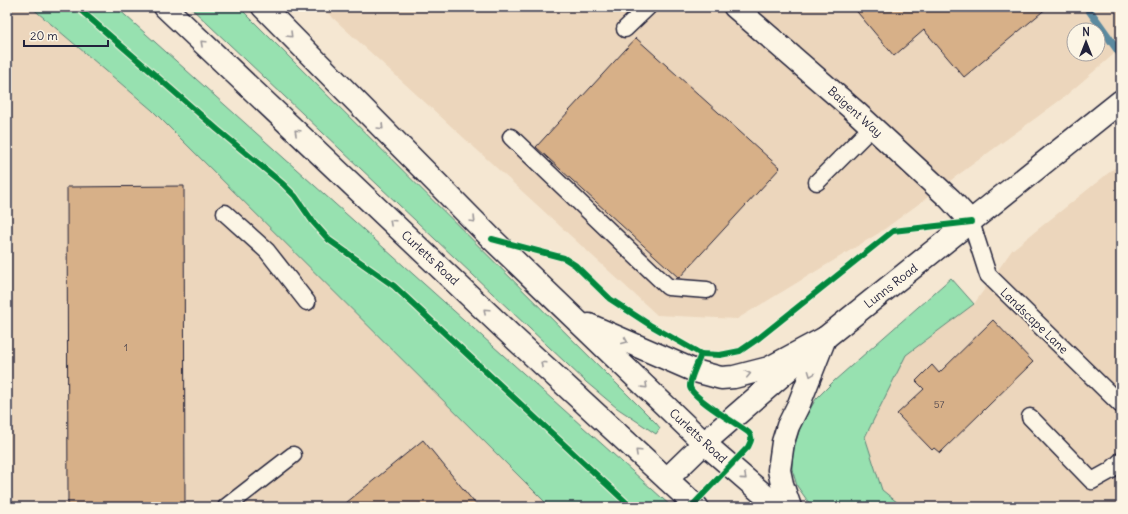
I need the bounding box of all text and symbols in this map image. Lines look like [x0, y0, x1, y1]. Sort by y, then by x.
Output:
scale bar [24, 22, 108, 48]
north arrow [1066, 22, 1106, 62]
text: N [1082, 25, 1090, 39]
text: 20 m [30, 28, 58, 43]
one-way arrow [285, 30, 293, 38]
one-way arrow [200, 40, 208, 48]
street label: Baigent Way [825, 83, 886, 140]
one-way arrow [377, 122, 384, 130]
one-way arrow [294, 129, 302, 137]
one-way arrow [468, 215, 476, 223]
one-way arrow [389, 220, 396, 227]
street label: Curletts Road [398, 227, 462, 288]
street label: Lunns Road [861, 260, 920, 311]
street label: Landscape Lane [997, 285, 1071, 357]
one-way arrow [483, 308, 491, 316]
one-way arrow [621, 336, 629, 344]
house number: 1 [124, 341, 128, 354]
one-way arrow [540, 362, 547, 369]
one-way arrow [745, 370, 751, 378]
one-way arrow [807, 371, 815, 378]
one-way arrow [640, 381, 648, 389]
house number: 57 [934, 398, 944, 411]
street label: Curletts Road [666, 405, 730, 466]
one-way arrow [635, 450, 643, 457]
one-way arrow [739, 473, 746, 480]

